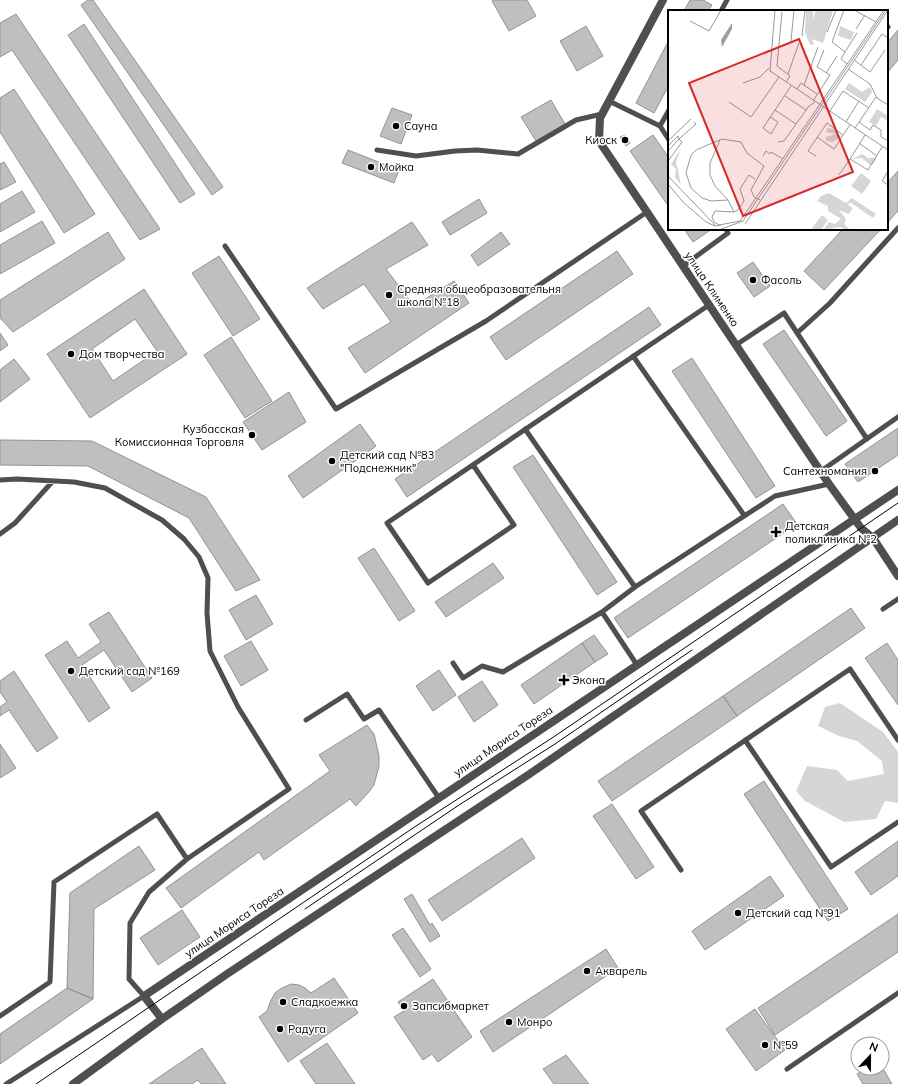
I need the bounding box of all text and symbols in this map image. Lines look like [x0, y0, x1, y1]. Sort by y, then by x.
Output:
inset map [668, 10, 888, 230]
place label: Сауна [404, 119, 437, 133]
marker: Сауна [391, 121, 401, 131]
place label: Киоск [585, 133, 617, 147]
marker: Киоск [620, 135, 630, 145]
place label: Мойка [379, 160, 414, 174]
marker: Мойка [366, 162, 376, 172]
street label: улица Клименко [682, 249, 742, 329]
place label: Фасоль [761, 273, 802, 287]
marker: Фасоль [748, 275, 758, 285]
place label: Средняя общеобразовательня школа №18 [397, 282, 561, 309]
marker: Средняя общеобразовательня школа №18 [384, 290, 394, 300]
place label: Дом творчества [79, 347, 164, 361]
marker: Дом творчества [66, 349, 76, 359]
place label: Кузбасская Комиссионная Торговля [115, 422, 244, 449]
marker: Кузбасская Комиссионная Торговля [247, 430, 257, 440]
place label: Детский сад №83 "Подснежник" [340, 448, 434, 475]
marker: Детский сад №83 "Подснежник" [327, 456, 337, 466]
place label: Сантехномания [783, 464, 867, 478]
marker: Сантехномания [870, 466, 880, 476]
place label: Детская поликлиника №2 [785, 519, 877, 546]
marker: Детская поликлиника №2 [770, 526, 782, 538]
place label: Детский сад №169 [79, 664, 180, 678]
marker: Детский сад №169 [66, 666, 76, 676]
place label: Экона [572, 673, 605, 687]
marker: Экона [559, 675, 569, 685]
street label: улица Мориса Тореза [451, 703, 555, 779]
street label: улица Мориса Тореза [182, 884, 286, 960]
place label: Детский сад №91 [746, 906, 840, 920]
marker: Детский сад №91 [733, 908, 743, 918]
place label: Акварель [595, 964, 647, 978]
marker: Акварель [582, 966, 592, 976]
place label: Сладкоежка [291, 995, 358, 1009]
marker: Сладкоежка [278, 997, 288, 1007]
place label: Запсибмаркет [412, 999, 489, 1013]
marker: Запсибмаркет [399, 1001, 409, 1011]
place label: Монро [517, 1015, 553, 1029]
marker: Монро [504, 1017, 514, 1027]
place label: Радуга [288, 1022, 326, 1036]
marker: Радуга [275, 1024, 285, 1034]
north arrow [850, 1036, 890, 1076]
place label: №59 [773, 1038, 798, 1052]
text: N [867, 1039, 880, 1055]
marker: №59 [760, 1040, 770, 1050]

